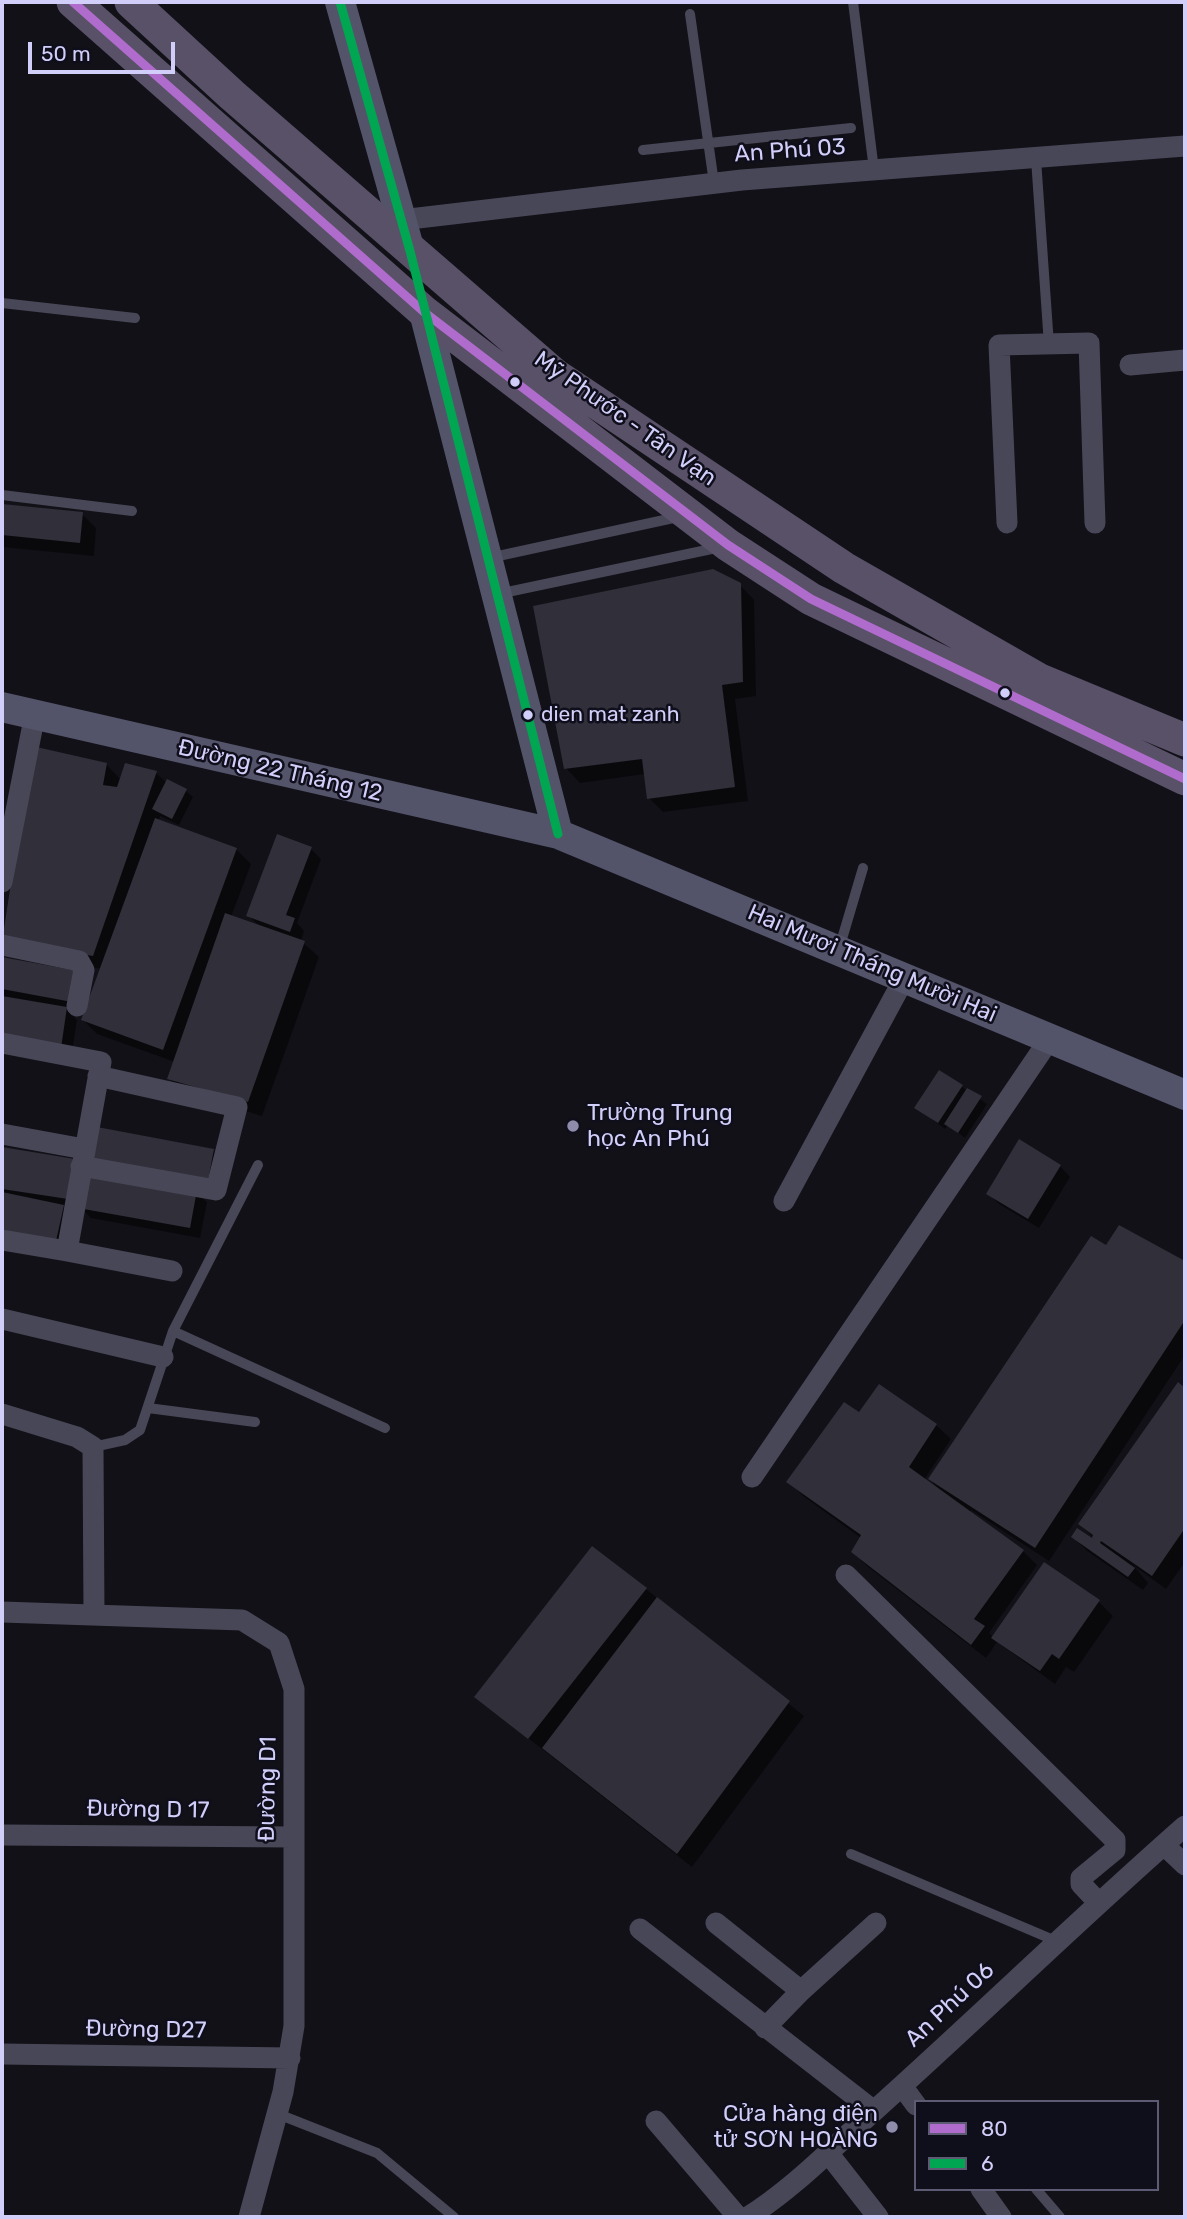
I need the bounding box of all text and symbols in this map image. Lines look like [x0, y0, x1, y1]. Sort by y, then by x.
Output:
scale bar [32, 28, 178, 72]
text: 50 m [41, 41, 91, 66]
street label: An Phú 03 [733, 133, 847, 169]
street label: Mỹ Phước - Tân Vạn [529, 346, 721, 492]
unlabelled marker [508, 375, 522, 389]
unlabelled marker [998, 686, 1012, 700]
place label: dien mat zanh [541, 702, 680, 728]
marker: dien mat zanh [521, 708, 535, 722]
street label: Đường 22 Tháng 12 [175, 734, 385, 808]
street label: Hai Mươi Tháng Mười Hai [743, 899, 1001, 1029]
place label: Trường Trung học An Phú [587, 1099, 733, 1153]
marker: Trường Trung học An Phú [565, 1118, 581, 1134]
street label: Đường D1 [253, 1736, 283, 1842]
street label: Đường D 17 [86, 1795, 210, 1825]
street label: An Phú 06 [900, 1957, 1000, 2053]
street label: Đường D27 [85, 2015, 207, 2045]
place label: Cửa hàng điện tử SƠN HOÀNG [714, 2100, 878, 2154]
legend [914, 2100, 1159, 2191]
text: 80 [981, 2116, 1008, 2141]
marker: Cửa hàng điện tử SƠN HOÀNG [884, 2119, 900, 2135]
text: 6 [981, 2151, 994, 2176]

